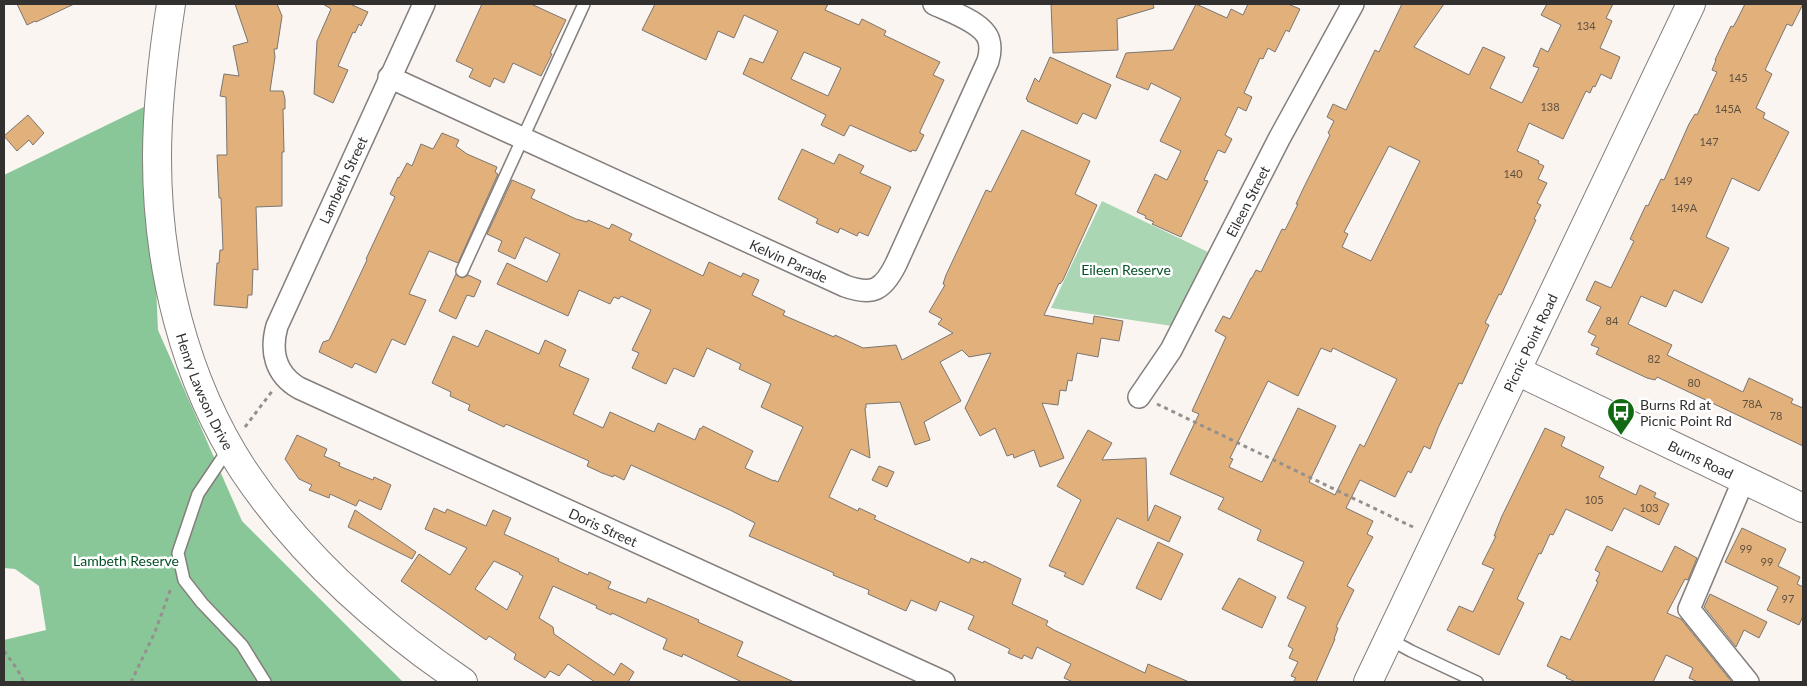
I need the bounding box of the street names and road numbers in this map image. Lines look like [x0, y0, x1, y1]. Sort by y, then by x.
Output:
street label: Lambeth Street [315, 134, 371, 226]
street label: Eileen Street [1222, 163, 1272, 240]
street label: Kelvin Parade [747, 235, 831, 286]
street label: Picnic Point Road [1499, 291, 1560, 394]
street label: Henry Lawson Drive [173, 331, 237, 453]
street label: Burns Road [1666, 436, 1736, 482]
street label: Doris Street [566, 504, 640, 550]

